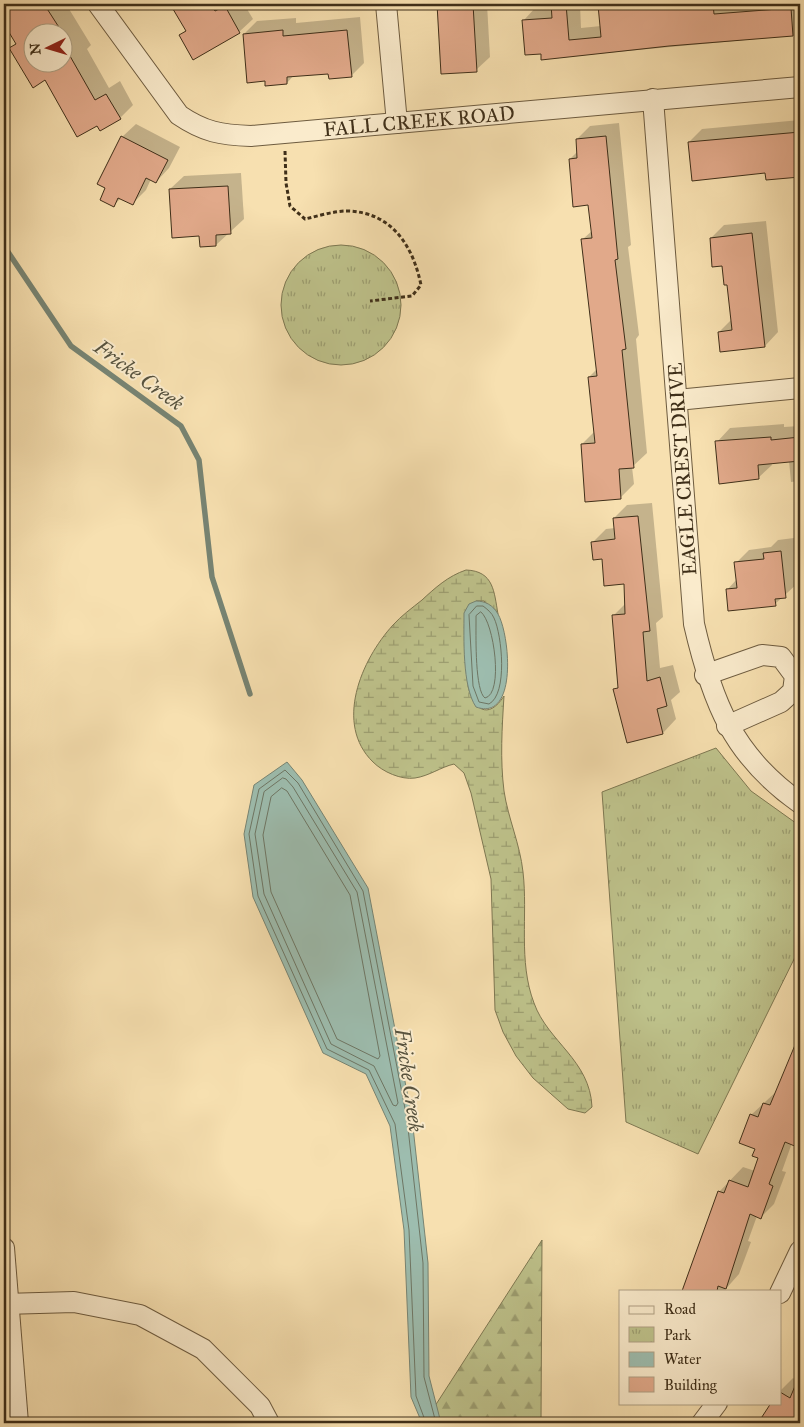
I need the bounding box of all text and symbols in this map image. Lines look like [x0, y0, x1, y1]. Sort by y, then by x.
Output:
north arrow [22, 22, 72, 72]
text: N [27, 42, 45, 56]
street label: FALL CREEK ROAD [322, 101, 516, 141]
water label: Fricke Creek [88, 333, 190, 417]
street label: EAGLE CREST DRIVE [663, 362, 701, 576]
water label: Fricke Creek [389, 1025, 429, 1134]
legend [619, 1290, 782, 1404]
text: Road [664, 1300, 696, 1318]
text: Park [664, 1326, 691, 1344]
text: Water [664, 1350, 701, 1368]
text: Building [664, 1376, 718, 1394]

